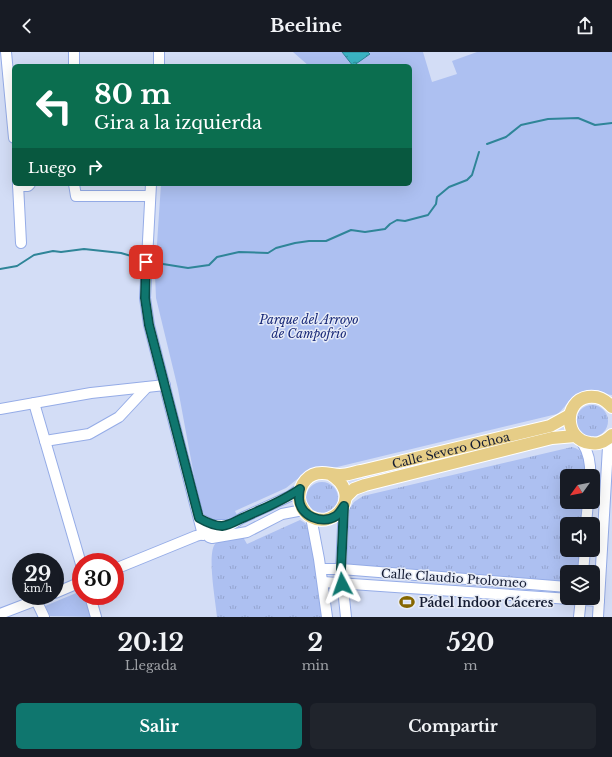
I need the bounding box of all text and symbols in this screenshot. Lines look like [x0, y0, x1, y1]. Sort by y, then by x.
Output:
icon: back [16, 15, 38, 37]
text: Beeline [270, 15, 342, 37]
icon: share [574, 15, 596, 37]
text: 80 m [94, 77, 171, 112]
icon: left [28, 80, 80, 132]
text: Gira a la izquierda [94, 112, 262, 134]
icon: right [84, 156, 106, 178]
text: Luego [28, 158, 76, 177]
pin [129, 245, 163, 279]
icon: arrive [135, 251, 157, 273]
park label: Parque del Arroyo de Campofrío [258, 312, 359, 341]
street label: Calle Severo Ochoa [390, 428, 511, 471]
north arrow [560, 469, 600, 509]
map controls [560, 469, 600, 605]
button: sound [560, 517, 600, 557]
speed limit sign: 30 [72, 553, 124, 605]
text: 29 [25, 562, 51, 586]
position arrow [321, 563, 363, 605]
street label: Calle Claudio Ptolomeo [381, 565, 528, 591]
button: layers [560, 565, 600, 605]
text: km/h [24, 582, 52, 595]
sports icon: Pádel Indoor Cáceres [398, 593, 416, 611]
place label: Pádel Indoor Cáceres [419, 595, 554, 610]
text: 20:12 [117, 628, 184, 657]
text: 2 [307, 628, 323, 657]
text: 520 [446, 628, 494, 657]
text: Llegada [125, 657, 177, 674]
text: min [302, 657, 329, 674]
text: m [463, 657, 477, 674]
button: Salir [16, 703, 302, 749]
button: Compartir [310, 703, 596, 749]

